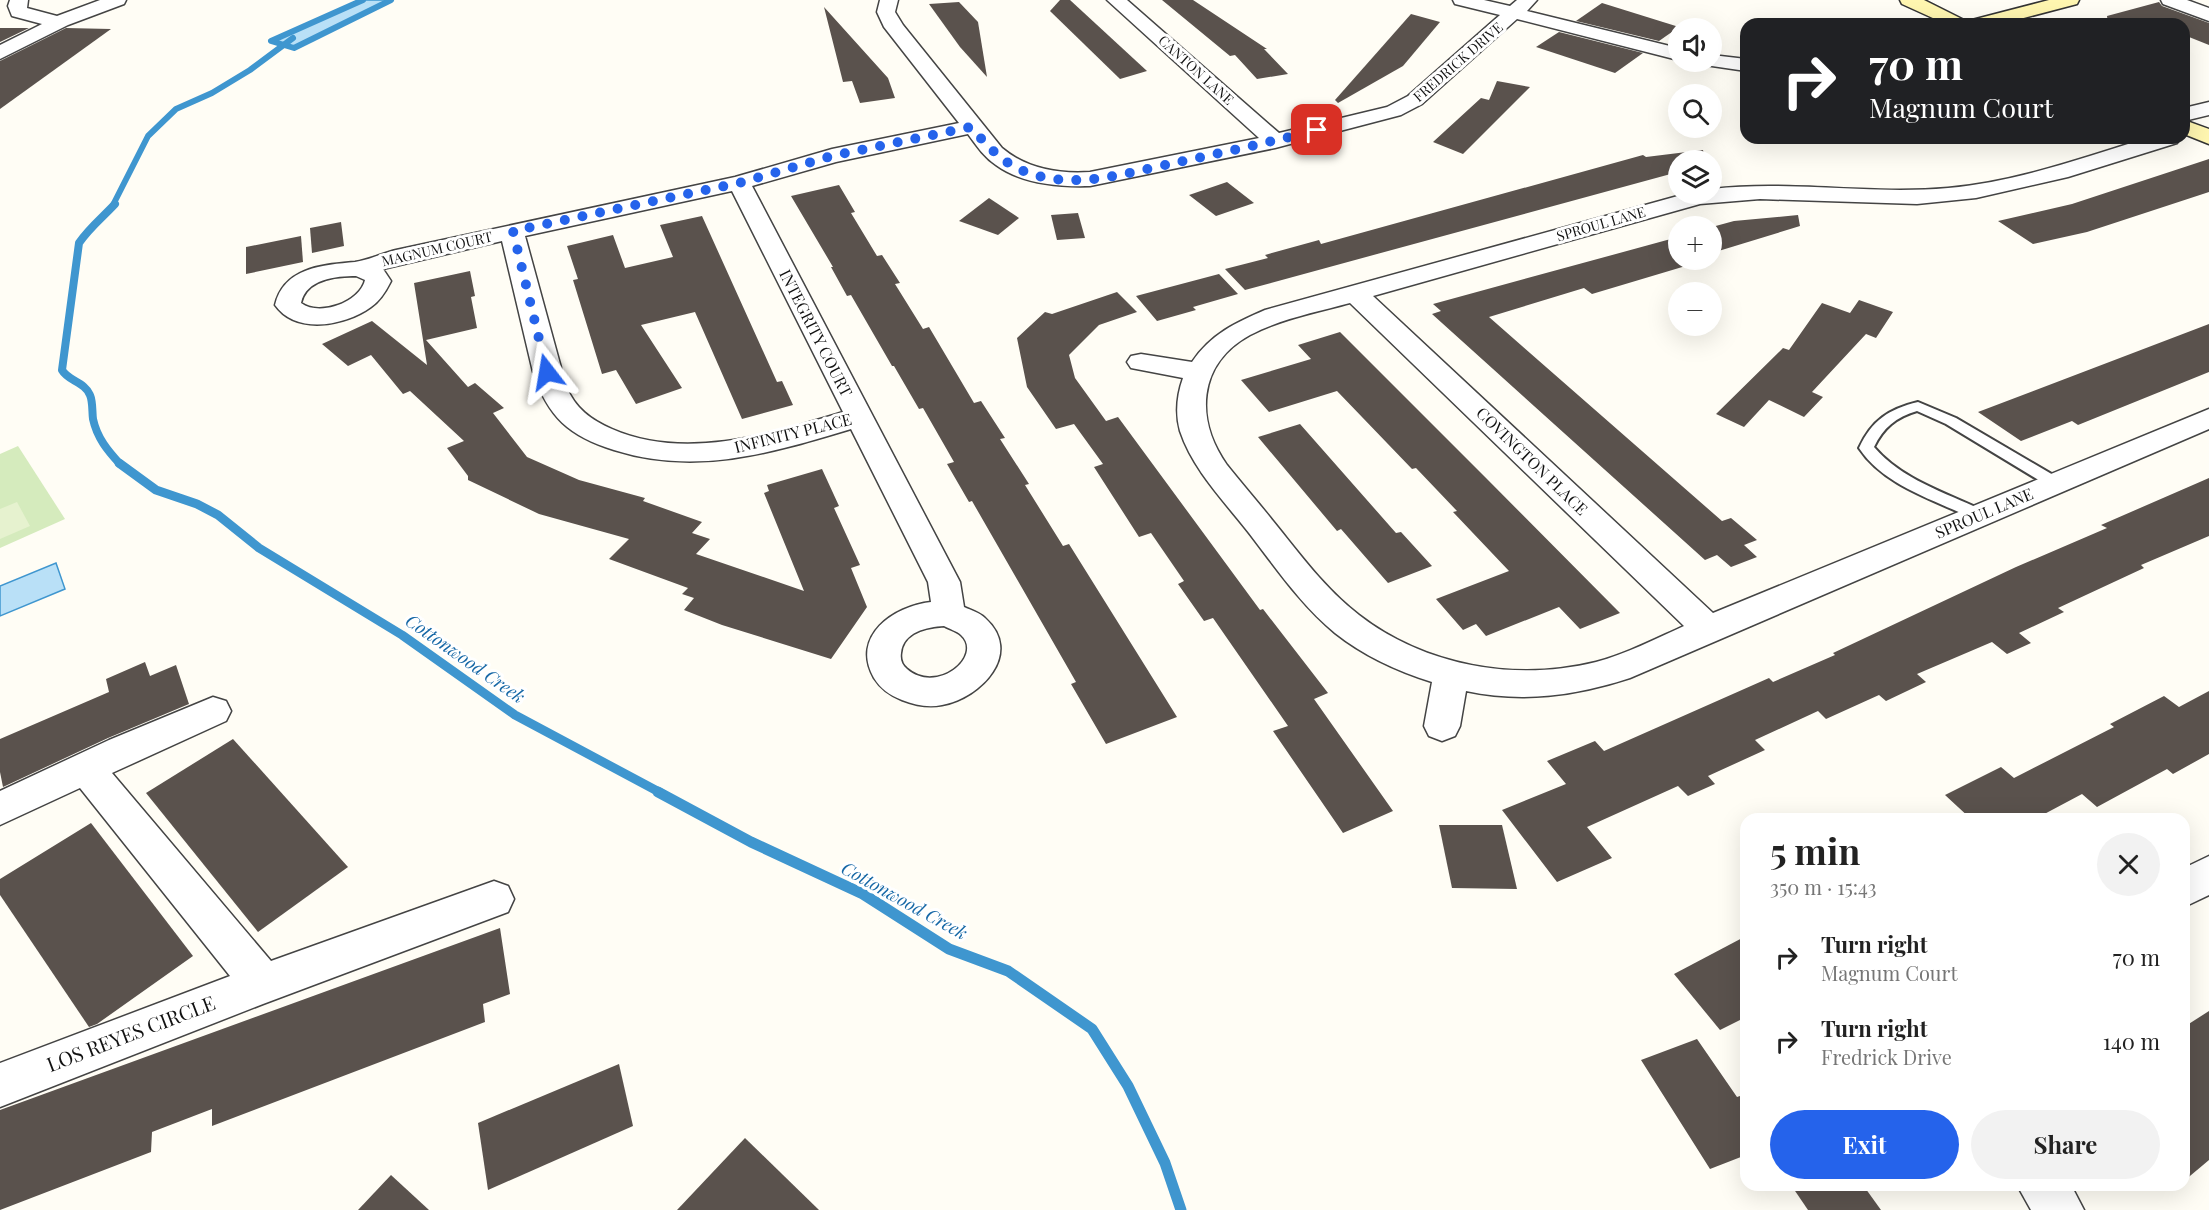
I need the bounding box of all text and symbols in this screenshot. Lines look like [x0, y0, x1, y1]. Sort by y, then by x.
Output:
street label: FREDRICK DRIVE [1409, 17, 1506, 106]
map controls [1668, 18, 1722, 336]
button: sound [1668, 18, 1722, 72]
street label: CANTON LANE [1154, 31, 1238, 109]
text: 70 m [1869, 35, 1963, 91]
icon: right [1770, 42, 1848, 120]
button: search [1668, 84, 1722, 138]
text: Magnum Court [1869, 89, 2053, 125]
pin [1291, 104, 1342, 155]
icon: arrive [1300, 113, 1333, 146]
button: layers [1668, 150, 1722, 204]
street label: SPROUL LANE [1554, 202, 1647, 245]
button: + [1668, 216, 1722, 270]
street label: MAGNUM COURT [380, 226, 494, 270]
street label: INTEGRITY COURT [775, 266, 858, 400]
button: − [1668, 282, 1722, 336]
position arrow [515, 340, 579, 404]
street label: COVINGTON PLACE [1472, 402, 1593, 519]
street label: INFINITY PLACE [732, 408, 854, 457]
street label: SPROUL LANE [1932, 482, 2036, 543]
water label: Cottonwood Creek [401, 608, 530, 708]
text: 5 min [1770, 826, 1860, 874]
button: close [2097, 833, 2160, 896]
water label: Cottonwood Creek [837, 856, 972, 945]
text: 350 m · 15:43 [1770, 873, 1877, 900]
text: Turn right [1821, 929, 1927, 959]
icon: right [1770, 941, 1803, 974]
text: 70 m [2113, 942, 2160, 972]
text: Magnum Court [1821, 959, 1957, 986]
street label: LOS REYES CIRCLE [42, 988, 219, 1077]
text: Turn right [1821, 1013, 1927, 1043]
icon: right [1770, 1025, 1803, 1058]
text: 140 m [2103, 1026, 2160, 1056]
text: Fredrick Drive [1821, 1043, 1952, 1070]
button: Exit [1770, 1110, 1959, 1179]
button: Share [1971, 1110, 2160, 1179]

